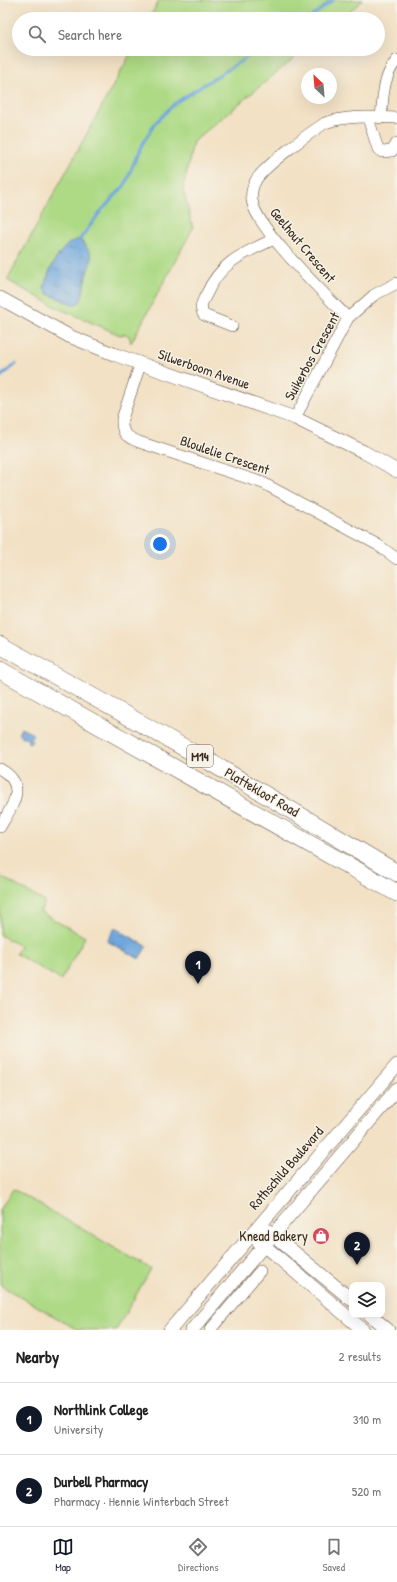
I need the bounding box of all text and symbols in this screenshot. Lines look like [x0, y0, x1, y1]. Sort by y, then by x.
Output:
search box [12, 12, 385, 56]
icon: search [26, 23, 48, 45]
text: Search here [58, 24, 122, 45]
north arrow [301, 68, 337, 104]
street label: Geelhout Crescent [266, 203, 341, 287]
street label: Suikerbos Crescent [279, 308, 344, 403]
street label: Silwerboom Avenue [156, 344, 253, 393]
street label: Bloulelie Crescent [178, 430, 272, 479]
your location [150, 534, 170, 554]
road number: M14 [187, 745, 213, 767]
street label: Plattekloof Road [221, 763, 303, 821]
pin: 1 [185, 951, 211, 984]
street label: Rothschild Boulevard [244, 1122, 327, 1213]
place label: Knead Bakery [239, 1226, 308, 1246]
shop icon: Knead Bakery [311, 1226, 331, 1246]
pin: 2 [344, 1232, 370, 1265]
map controls [349, 1282, 385, 1318]
button: layers [349, 1282, 385, 1318]
text: Nearby [16, 1345, 59, 1368]
text: 2 results [339, 1347, 381, 1365]
text: Northlink College [54, 1399, 148, 1420]
text: 1 [27, 1410, 31, 1428]
text: 310 m [353, 1410, 381, 1428]
text: University [54, 1420, 103, 1438]
text: Durbell Pharmacy [54, 1471, 148, 1492]
text: 2 [26, 1482, 32, 1500]
text: 520 m [352, 1482, 381, 1500]
text: Pharmacy · Hennie Winterbach Street [54, 1492, 229, 1510]
tab: Map [52, 1536, 74, 1574]
tab: Directions [178, 1536, 219, 1574]
tab: Saved [323, 1536, 345, 1574]

